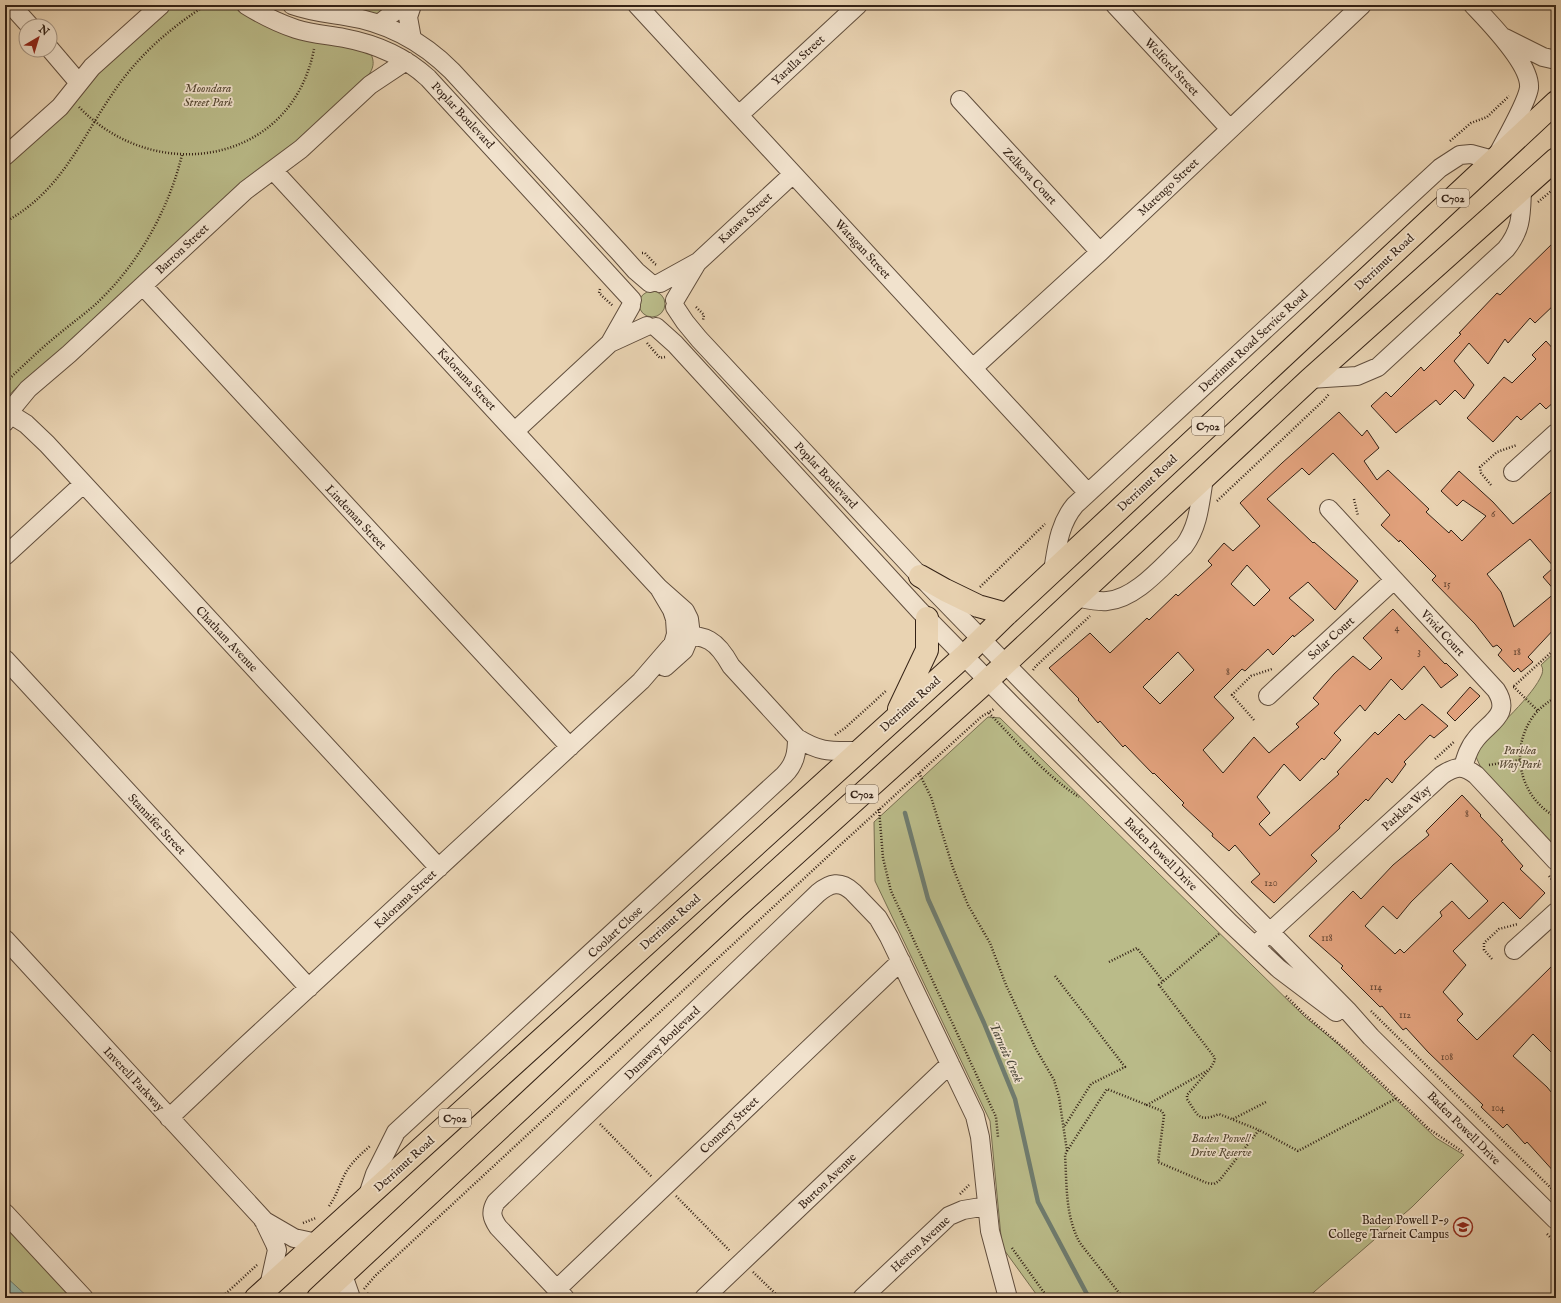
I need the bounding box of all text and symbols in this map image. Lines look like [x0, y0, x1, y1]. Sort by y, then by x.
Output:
north arrow [18, 18, 58, 58]
text: N [35, 22, 52, 40]
street label: Yaralla Street [769, 32, 828, 89]
street label: Welford Street [1141, 35, 1202, 99]
street label: Poplar Boulevard [427, 79, 498, 153]
park label: Moondara Street Park [183, 81, 233, 110]
street label: Zelkova Court [999, 145, 1060, 208]
street label: Marengo Street [1135, 155, 1202, 220]
road number: C702 [1437, 189, 1469, 207]
street label: Katawa Street [715, 190, 776, 247]
street label: Watagan Street [831, 217, 894, 282]
street label: Barron Street [153, 221, 212, 278]
street label: Derrimut Road [1351, 230, 1418, 294]
street label: Derrimut Road Service Road [1196, 286, 1312, 396]
street label: Kalorama Street [434, 345, 499, 414]
road number: C702 [1192, 417, 1224, 435]
street label: Poplar Boulevard [790, 439, 861, 513]
street label: Derrimut Road [1114, 451, 1181, 515]
street label: Lindeman Street [322, 482, 390, 553]
house number: 6 [1491, 508, 1496, 521]
house number: 15 [1443, 578, 1451, 591]
street label: Chatham Avenue [192, 603, 261, 676]
street label: Vivid Court [1417, 606, 1468, 660]
street label: Solar Court [1305, 613, 1358, 663]
house number: 4 [1395, 622, 1400, 635]
house number: 3 [1417, 646, 1421, 659]
house number: 18 [1513, 646, 1521, 659]
house number: 8 [1226, 666, 1230, 679]
street label: Derrimut Road [877, 673, 944, 736]
park label: Parklea Way Park [1498, 743, 1542, 772]
street label: Parklea Way [1379, 782, 1434, 834]
road number: C702 [846, 785, 878, 803]
street label: Stannifer Street [125, 791, 189, 858]
house number: 8 [1465, 808, 1469, 821]
street label: Baden Powell Drive [1121, 815, 1201, 895]
street label: Kalorama Street [371, 867, 440, 932]
house number: 120 [1264, 877, 1278, 890]
street label: Derrimut Road [637, 891, 704, 954]
street label: Coolart Close [585, 903, 646, 961]
house number: 118 [1321, 932, 1333, 945]
house number: 114 [1370, 981, 1382, 994]
street label: Dunaway Boulevard [621, 1003, 704, 1083]
house number: 112 [1399, 1009, 1411, 1022]
water label: Tarneit Creek [985, 1020, 1027, 1086]
street label: Inverell Parkway [100, 1044, 167, 1115]
house number: 108 [1441, 1051, 1453, 1064]
street label: Baden Powell Drive [1424, 1089, 1504, 1169]
street label: Connery Street [697, 1094, 762, 1157]
house number: 104 [1491, 1102, 1505, 1115]
road number: C702 [439, 1109, 471, 1127]
park label: Baden Powell Drive Reserve [1190, 1131, 1252, 1160]
street label: Derrimut Road [371, 1133, 438, 1196]
street label: Burton Avenue [795, 1150, 860, 1213]
street label: Heston Avenue [887, 1213, 954, 1276]
place label: Baden Powell P-9 College Tarneit Campus [1328, 1213, 1449, 1243]
school or university icon: Baden Powell P-9 College Tarneit Campus [1452, 1216, 1474, 1238]

